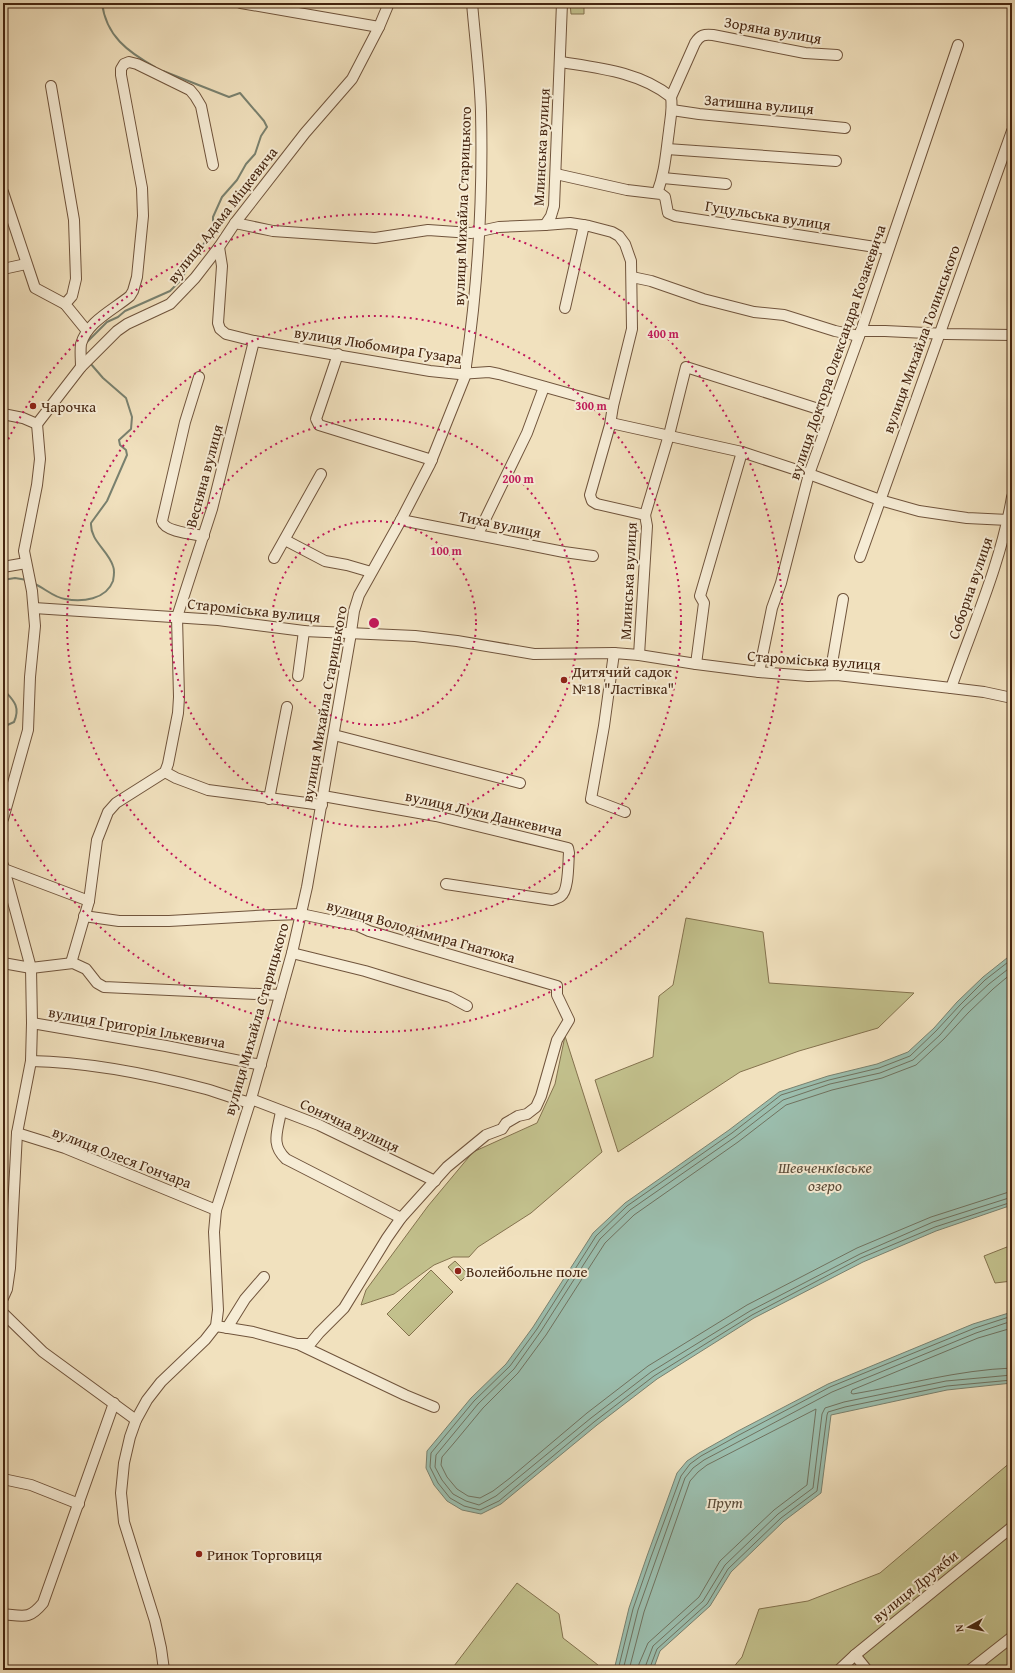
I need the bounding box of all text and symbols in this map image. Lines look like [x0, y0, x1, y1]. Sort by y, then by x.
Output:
street label: Зоряна вулиця [723, 11, 824, 49]
street label: Млинська вулиця [527, 87, 555, 206]
street label: Затишна вулиця [703, 89, 815, 119]
street label: вулиця Михайла Старицького [448, 106, 476, 306]
street label: вулиця Адама Міцкевича [162, 142, 282, 288]
street label: Гуцульська вулиця [704, 195, 833, 235]
street label: вулиця Доктора Олександра Козакевича [783, 221, 891, 482]
street label: вулиця Михайла Голинського [877, 242, 965, 436]
street label: вулиця Любомира Гузара [293, 321, 464, 369]
text: 400 m [647, 325, 680, 342]
place label: Чарочка [41, 396, 97, 417]
text: 300 m [575, 397, 608, 414]
marker: Чарочка [28, 401, 38, 411]
street label: Весняна вулиця [180, 422, 228, 530]
text: 200 m [502, 470, 535, 487]
street label: Тиха вулиця [457, 505, 544, 543]
street label: Млинська вулиця [614, 521, 642, 640]
street label: Соборна вулиця [943, 534, 997, 642]
text: 100 m [430, 542, 463, 559]
street label: Староміська вулиця [187, 593, 322, 627]
street label: вулиця Михайла Старицького [296, 604, 352, 804]
centre of rings [367, 616, 381, 630]
street label: Староміська вулиця [747, 645, 882, 675]
place label: Дитячий садок №18 "Ластівка" [571, 661, 674, 699]
marker: Дитячий садок №18 "Ластівка" [559, 675, 569, 685]
street label: вулиця Луки Данкевича [403, 785, 565, 841]
street label: вулиця Володимира Гнатюка [324, 894, 518, 968]
street label: вулиця Михайла Старицького [218, 920, 294, 1118]
street label: вулиця Григорія Ількевича [47, 1001, 228, 1053]
street label: Сонячна вулиця [297, 1093, 404, 1157]
street label: вулиця Олеся Гончара [49, 1121, 195, 1194]
water label: Шевченківське озеро [778, 1155, 873, 1197]
place label: Волейбольне поле [466, 1261, 588, 1282]
marker: Волейбольне поле [453, 1266, 463, 1276]
water label: Прут [707, 1490, 743, 1514]
place label: Ринок Торговиця [207, 1544, 322, 1565]
street label: вулиця Дружби [868, 1545, 962, 1627]
marker: Ринок Торговиця [194, 1549, 204, 1559]
north arrow [949, 1607, 989, 1647]
text: N [951, 1623, 968, 1633]

